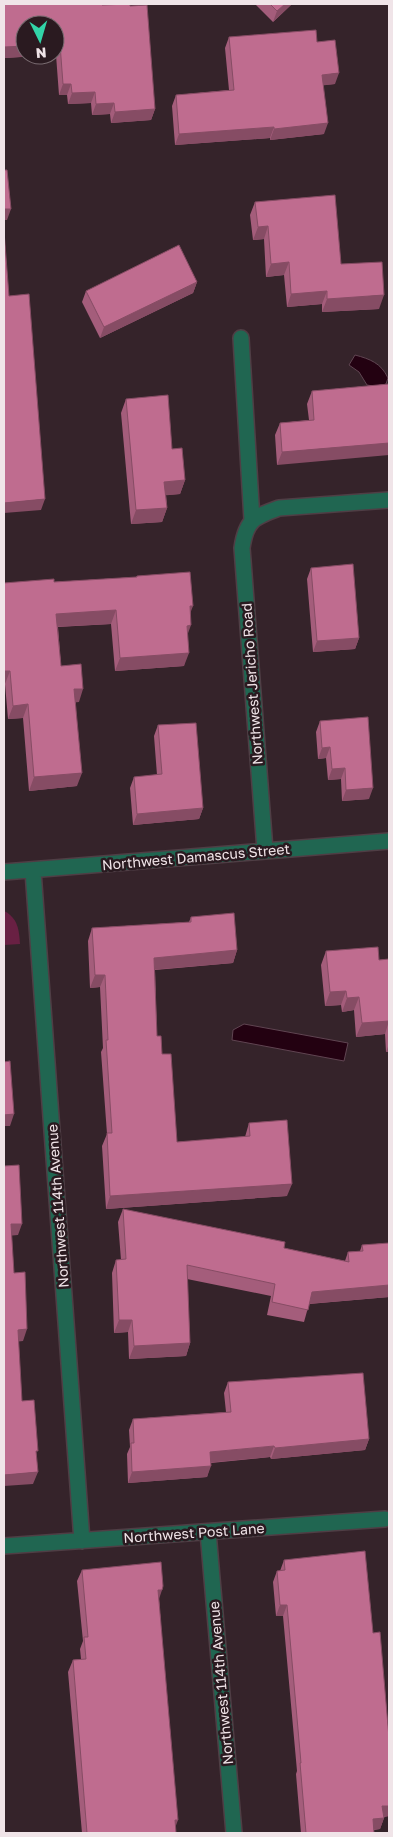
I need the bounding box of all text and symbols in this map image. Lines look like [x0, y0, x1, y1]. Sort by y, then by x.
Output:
north arrow [15, 15, 65, 65]
text: N [35, 45, 47, 62]
street label: Northwest Jericho Road [237, 603, 266, 766]
street label: Northwest Damascus Street [101, 840, 291, 873]
street label: Northwest 114th Avenue [43, 1124, 72, 1288]
street label: Northwest Post Lane [123, 1519, 265, 1546]
street label: Northwest 114th Avenue [205, 1601, 236, 1765]

